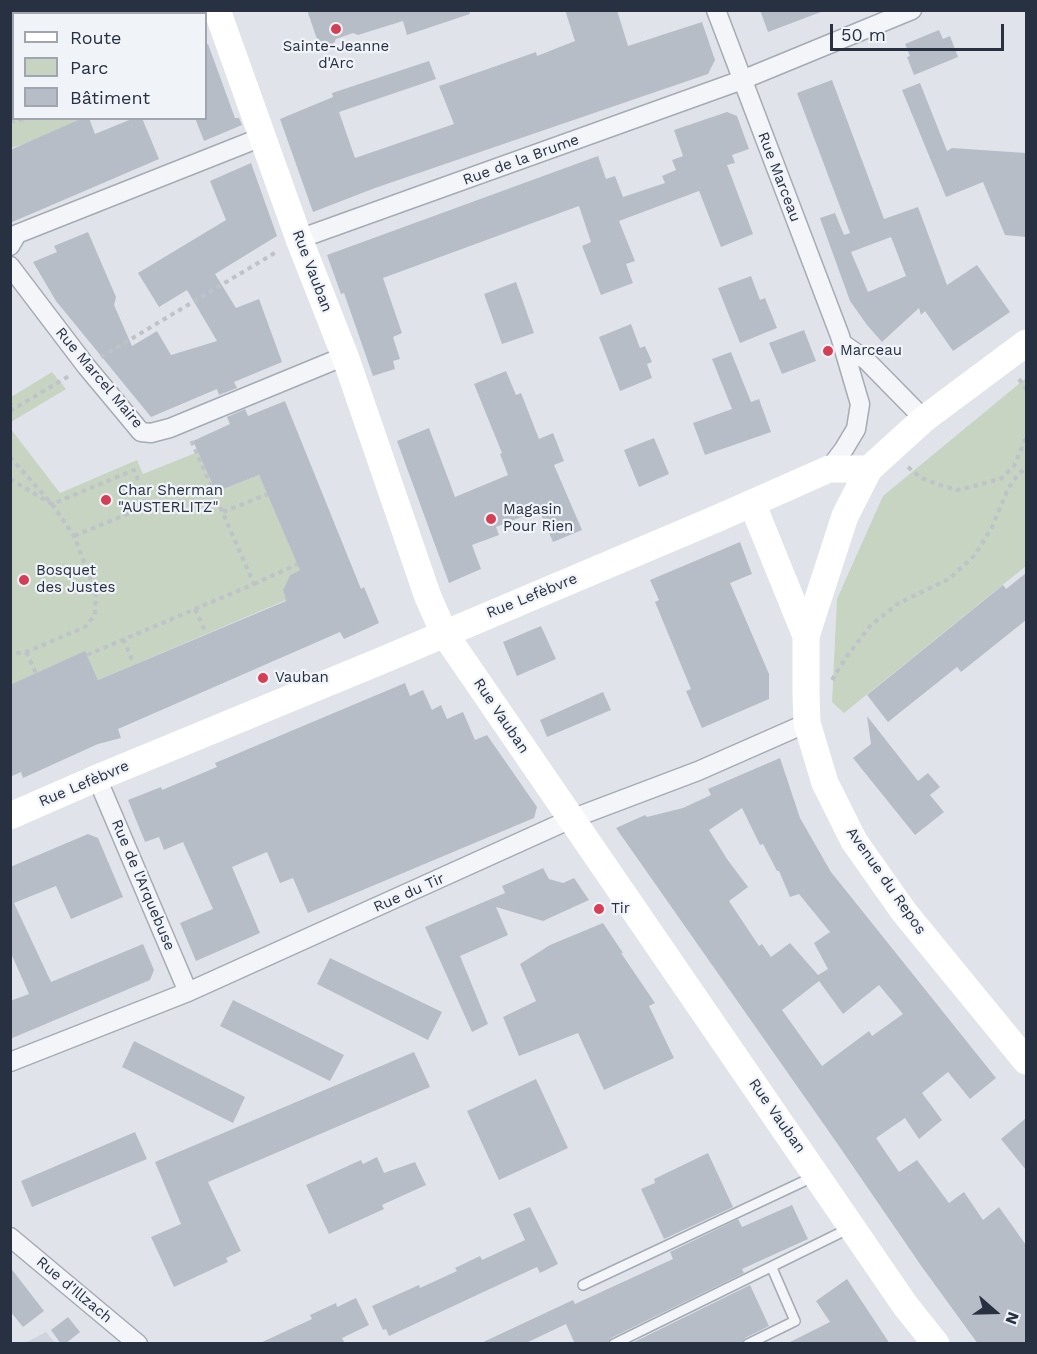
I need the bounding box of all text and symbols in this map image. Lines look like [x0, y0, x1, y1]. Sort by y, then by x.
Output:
legend [12, 12, 207, 120]
scale bar [833, 12, 1007, 50]
marker: Sainte-Jeanne d'Arc [329, 22, 343, 36]
text: 50 m [841, 24, 886, 45]
text: Route [70, 27, 122, 48]
place label: Sainte-Jeanne d'Arc [283, 38, 389, 73]
text: Parc [70, 57, 108, 78]
text: Bâtiment [70, 87, 150, 108]
street label: Rue Marceau [754, 130, 804, 224]
street label: Rue de la Brume [460, 131, 582, 189]
street label: Rue Vauban [288, 227, 336, 315]
street label: Rue Marcel Maire [51, 324, 147, 432]
place label: Marceau [840, 342, 902, 360]
marker: Marceau [821, 344, 835, 358]
place label: Char Sherman "AUSTERLITZ" [118, 482, 223, 517]
marker: Char Sherman "AUSTERLITZ" [99, 493, 113, 507]
place label: Magasin Pour Rien [503, 501, 573, 536]
marker: Magasin Pour Rien [484, 512, 498, 526]
place label: Bosquet des Justes [36, 562, 115, 597]
street label: Rue Lefèbvre [484, 570, 580, 622]
marker: Bosquet des Justes [17, 573, 31, 587]
place label: Vauban [275, 669, 329, 687]
marker: Vauban [256, 671, 270, 685]
street label: Rue Vauban [469, 675, 533, 757]
street label: Rue Lefèbvre [36, 757, 132, 811]
street label: Rue de l'Arquebuse [107, 817, 179, 953]
street label: Avenue du Repos [842, 824, 930, 938]
street label: Rue du Tir [371, 869, 447, 917]
place label: Tir [611, 900, 630, 918]
marker: Tir [592, 902, 606, 916]
street label: Rue Vauban [745, 1075, 809, 1157]
street label: Rue d'Illzach [32, 1253, 116, 1327]
north arrow [965, 1282, 1025, 1342]
text: N [1001, 1309, 1023, 1327]

